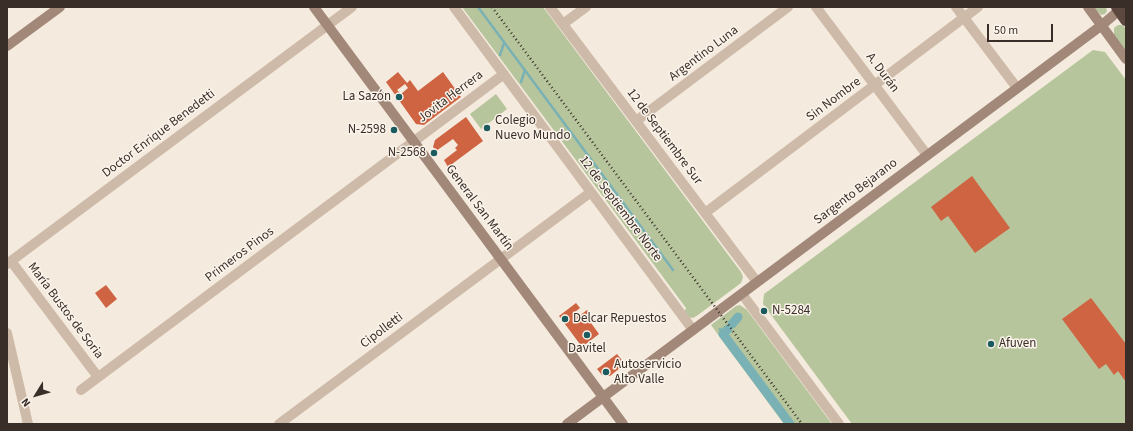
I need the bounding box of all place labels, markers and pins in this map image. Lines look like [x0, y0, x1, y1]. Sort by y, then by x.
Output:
place label: La Sazón [342, 89, 391, 105]
marker: La Sazón [394, 92, 404, 102]
place label: Colegio Nuevo Mundo [495, 113, 571, 144]
place label: N-2598 [348, 122, 386, 138]
marker: Colegio Nuevo Mundo [482, 123, 492, 133]
marker: N-2598 [389, 125, 399, 135]
place label: N-2568 [388, 145, 426, 161]
marker: N-2568 [429, 148, 439, 158]
place label: N-5284 [772, 303, 810, 319]
marker: N-5284 [759, 306, 769, 316]
place label: Delcar Repuestos [573, 311, 667, 327]
marker: Delcar Repuestos [560, 314, 570, 324]
marker: Davitel [582, 330, 592, 340]
place label: Afuven [999, 336, 1036, 352]
marker: Afuven [986, 339, 996, 349]
place label: Davitel [568, 341, 606, 357]
place label: Autoservicio Alto Valle [614, 357, 681, 388]
marker: Autoservicio Alto Valle [601, 367, 611, 377]

